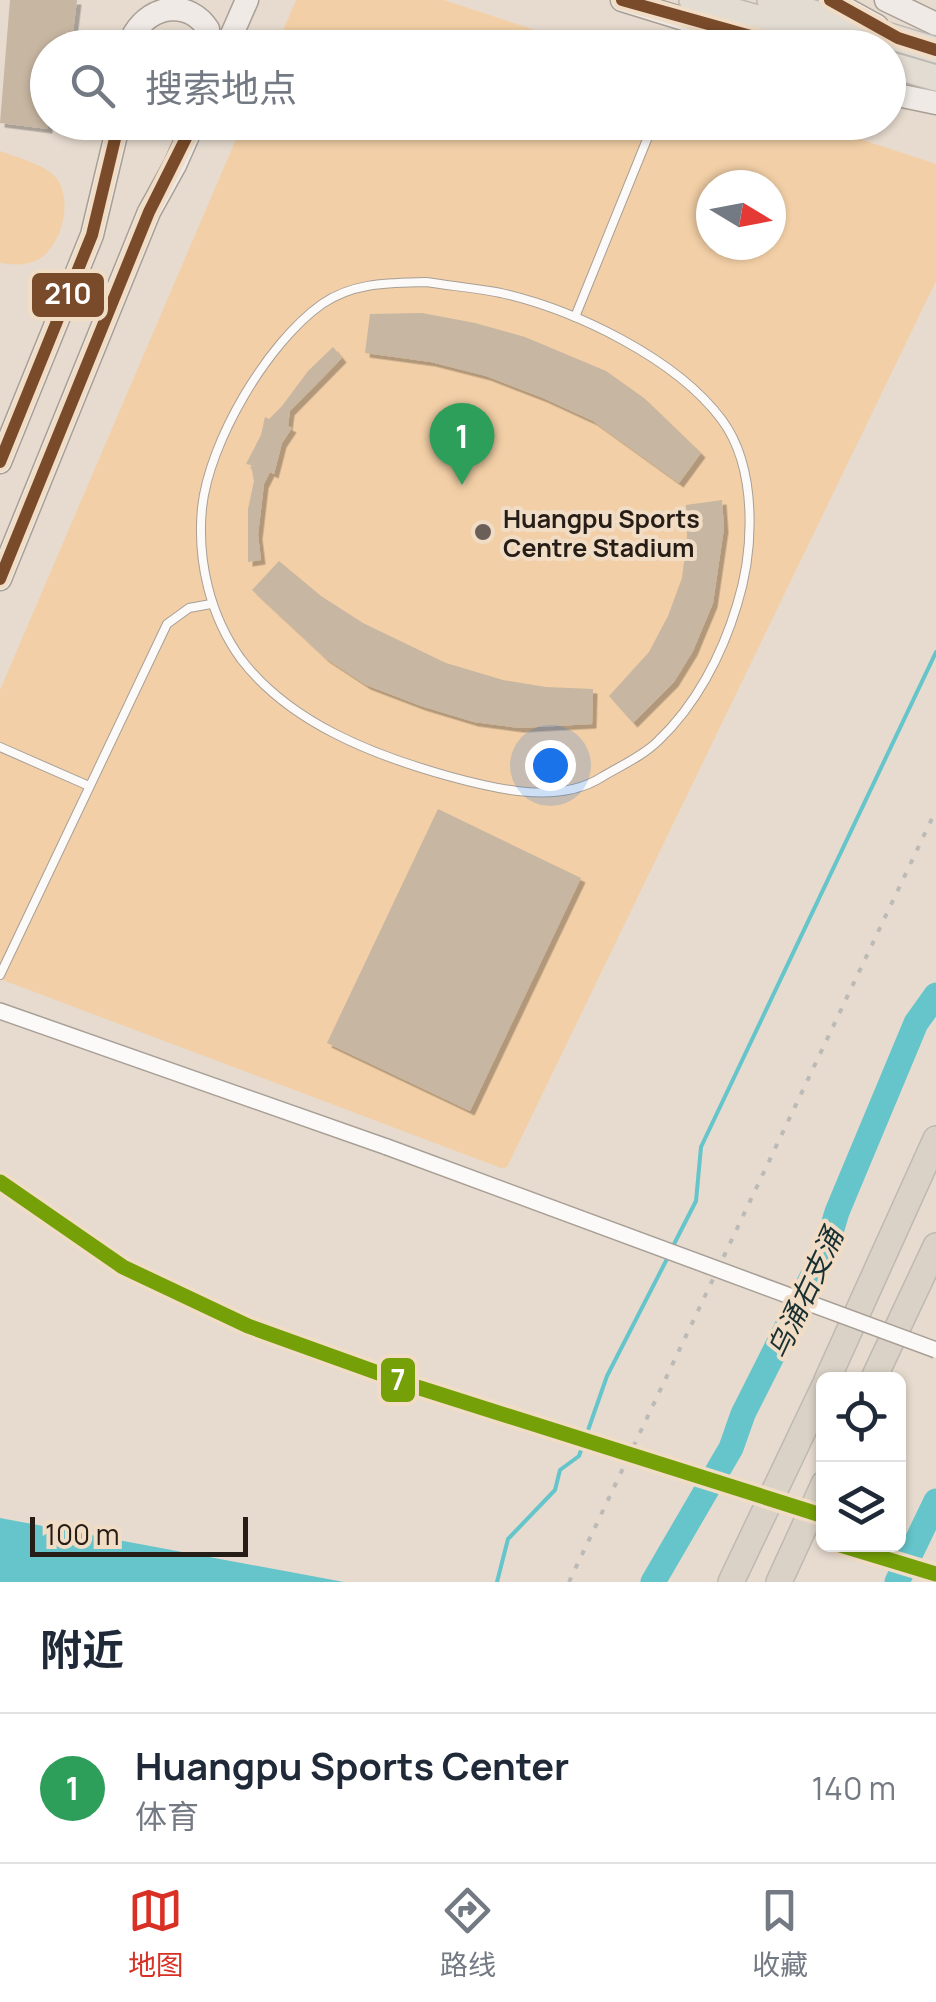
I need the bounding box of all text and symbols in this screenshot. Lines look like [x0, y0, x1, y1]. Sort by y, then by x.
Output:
search box [30, 30, 906, 140]
icon: search [65, 58, 120, 113]
text: 搜索地点 [145, 61, 297, 113]
north arrow [696, 170, 786, 260]
line badge: 210 [30, 271, 106, 319]
text: 210 [44, 274, 92, 312]
pin: 1 [430, 402, 494, 485]
place label: Huangpu Sports Centre Stadium [503, 501, 700, 565]
marker: Huangpu Sports Centre Stadium [472, 521, 494, 543]
your location [525, 740, 576, 791]
water label: 乌涌右支涌 [757, 1219, 852, 1364]
line badge: 7 [379, 1356, 417, 1404]
text: 7 [391, 1360, 405, 1398]
map controls [816, 1372, 906, 1552]
button: locate [816, 1372, 906, 1462]
button: layers [816, 1462, 906, 1552]
scale bar [30, 1512, 248, 1556]
text: 100 m [45, 1515, 119, 1553]
text: 附近 [40, 1620, 124, 1678]
text: Huangpu Sports Center [135, 1739, 569, 1791]
text: 1 [65, 1766, 80, 1810]
text: 140 m [812, 1766, 896, 1810]
text: 体育 [135, 1794, 199, 1838]
tab: 地图 [128, 1883, 184, 1983]
tab: 路线 [440, 1883, 496, 1983]
tab: 收藏 [752, 1883, 808, 1983]

